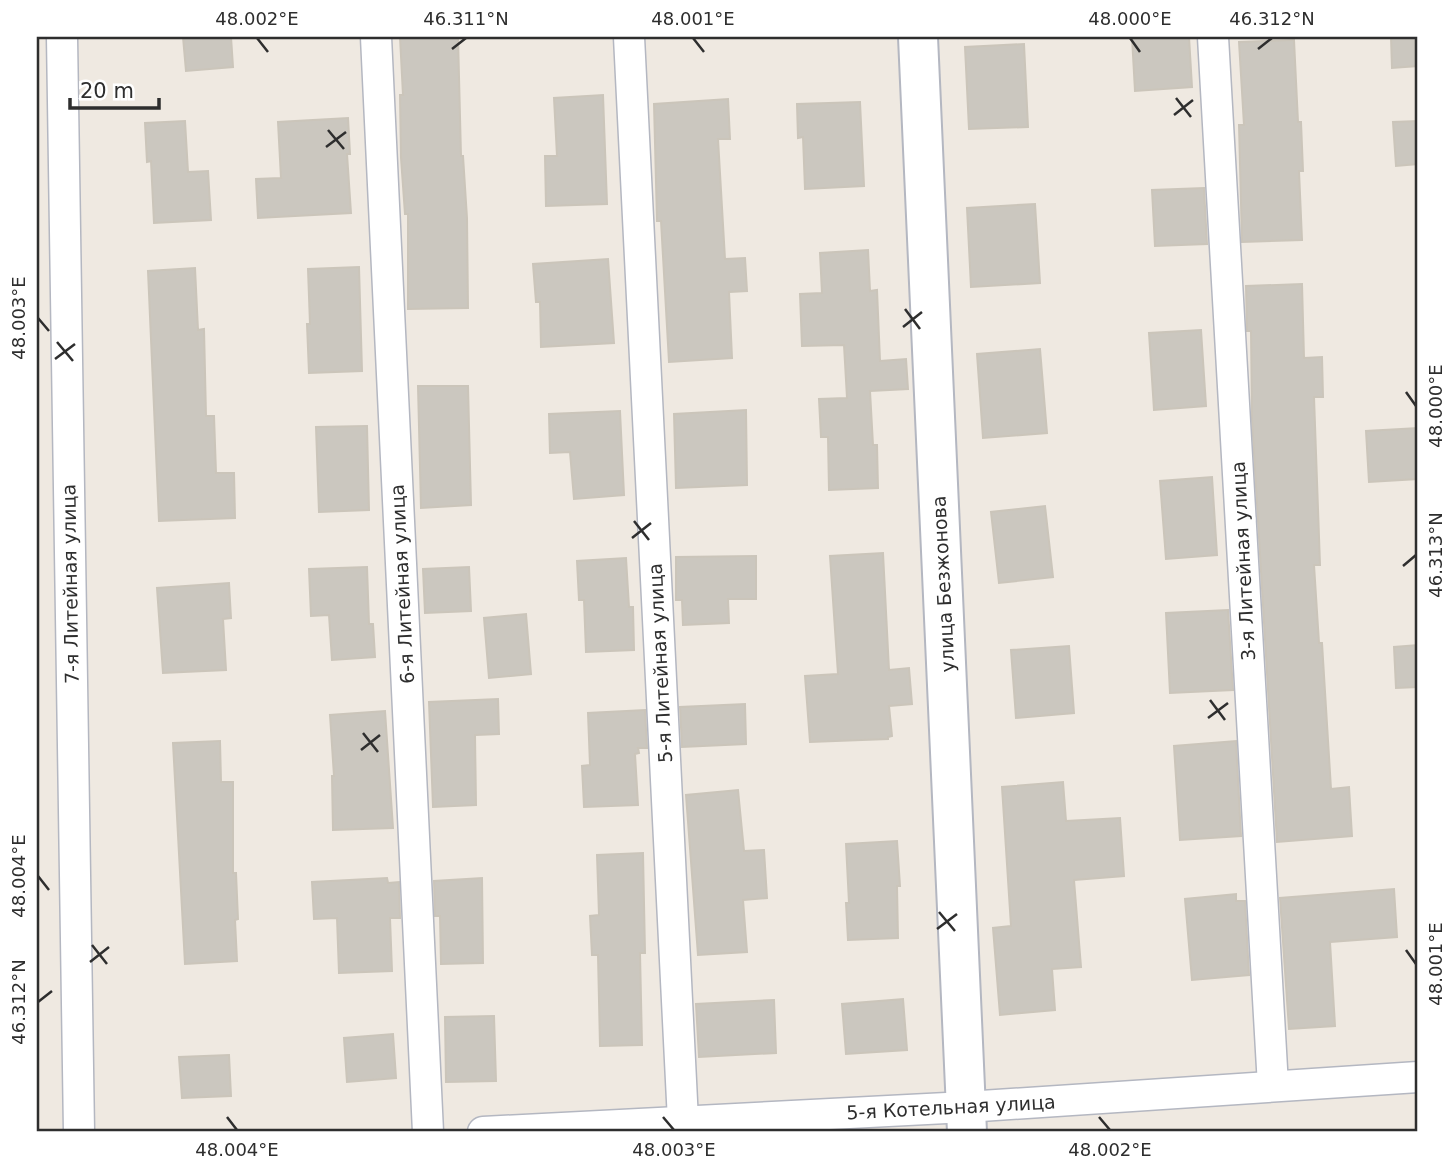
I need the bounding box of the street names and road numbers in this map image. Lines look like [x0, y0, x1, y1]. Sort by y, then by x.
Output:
street label: 3-я Литейная улица [1227, 461, 1259, 661]
street label: 7-я Литейная улица [57, 484, 83, 684]
street label: 6-я Литейная улица [386, 484, 418, 684]
street label: улица Безжонова [927, 495, 959, 673]
street label: 5-я Литейная улица [644, 563, 676, 763]
street label: 5-я Котельная улица [846, 1091, 1056, 1123]

